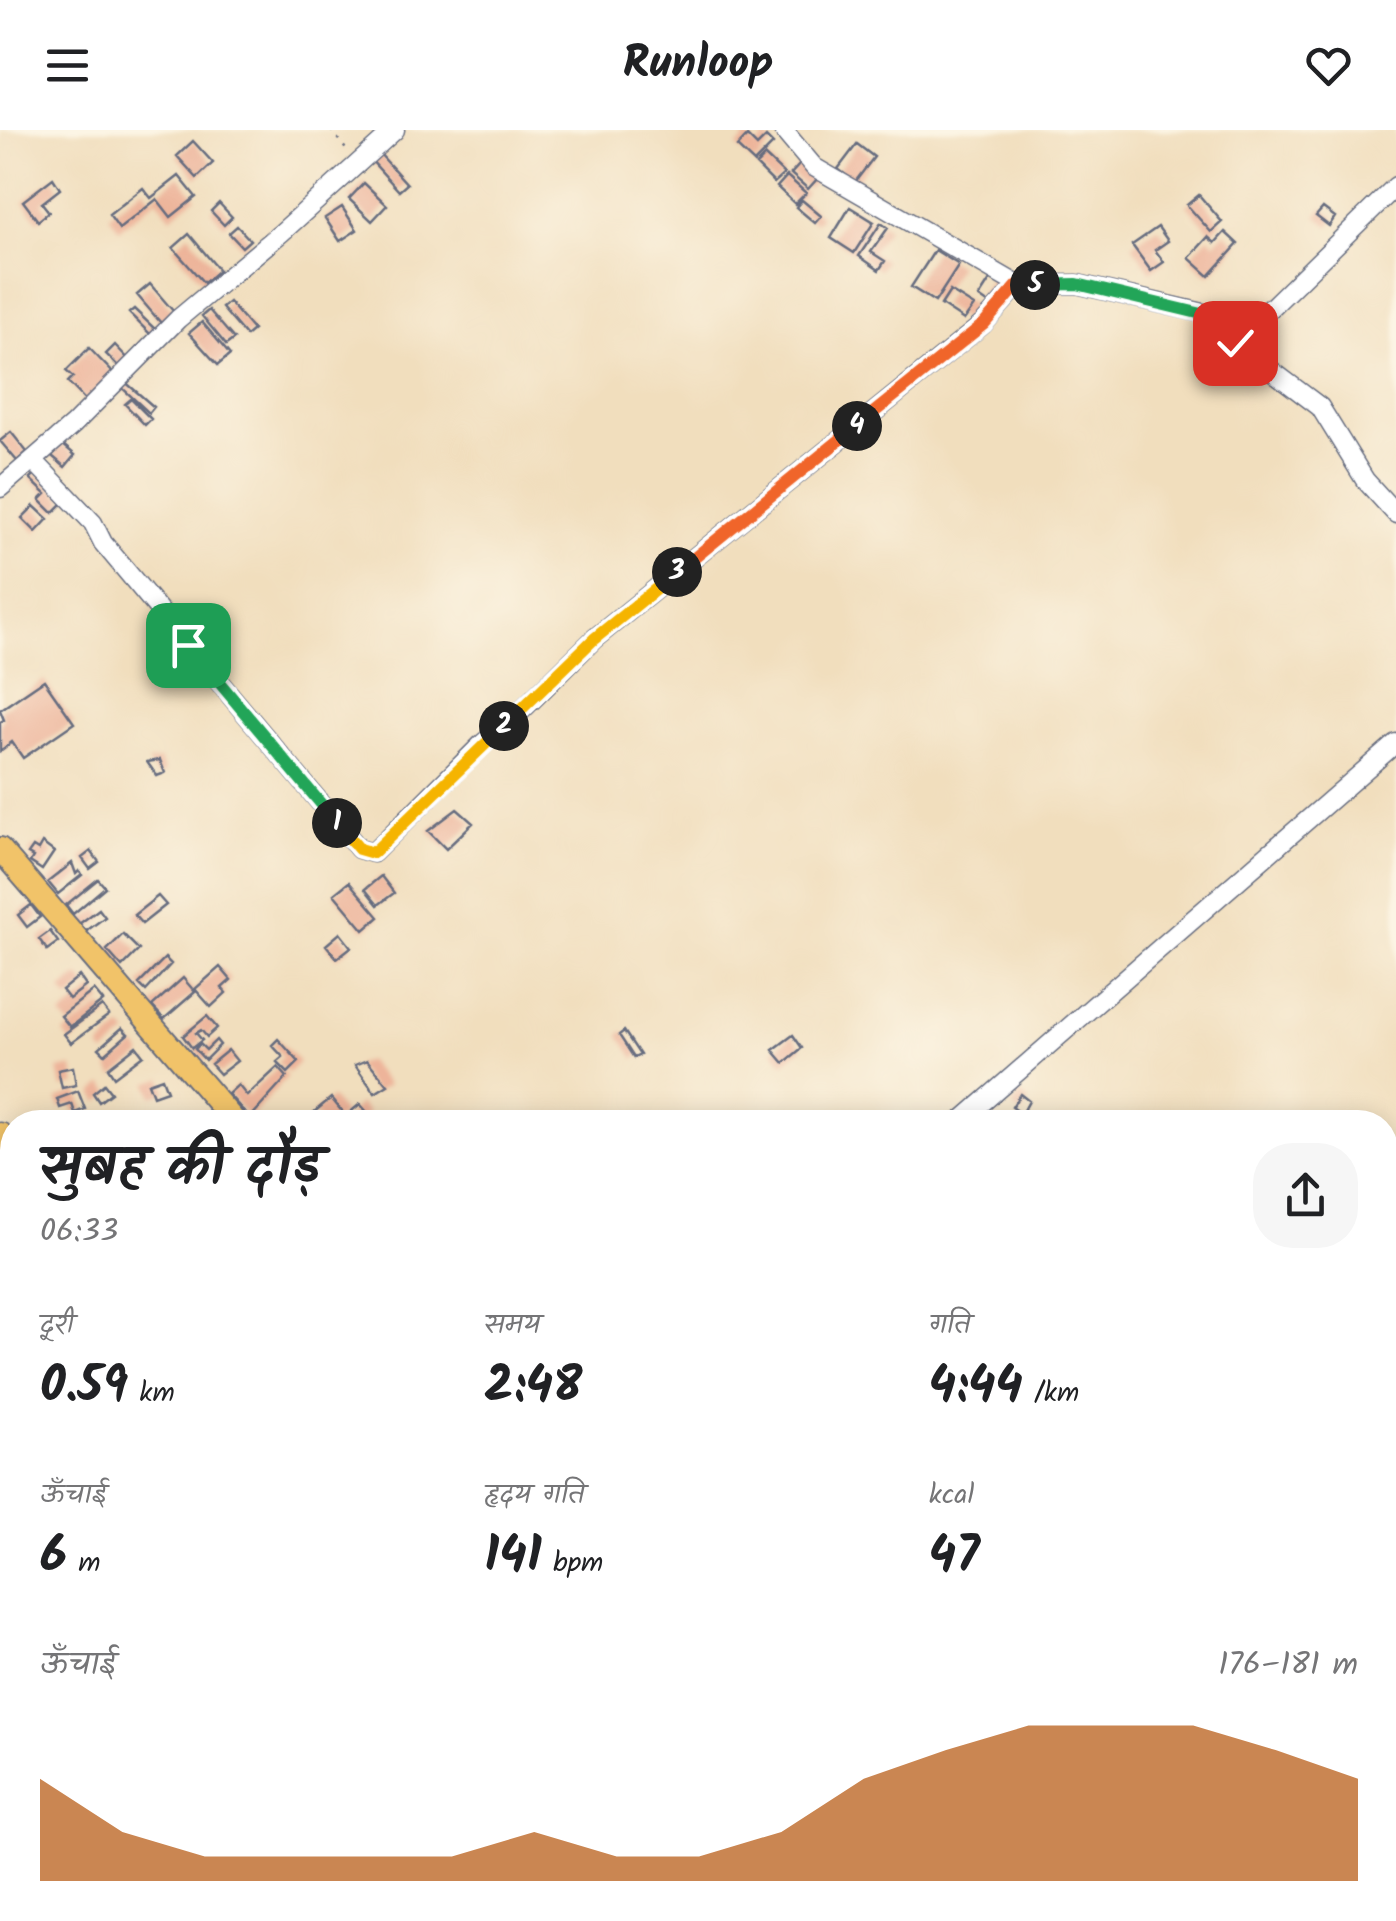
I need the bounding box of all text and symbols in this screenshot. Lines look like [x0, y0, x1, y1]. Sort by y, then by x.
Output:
text: Runloop [622, 29, 774, 101]
icon: menu [40, 38, 95, 93]
icon: heart [1301, 38, 1356, 93]
pin: 5 [1010, 260, 1060, 310]
text: 5 [1028, 262, 1042, 307]
pin [1193, 301, 1278, 386]
icon: check [1208, 316, 1263, 371]
pin: 4 [832, 401, 882, 451]
text: 4 [849, 403, 865, 448]
pin: 3 [652, 547, 702, 597]
text: 3 [669, 549, 685, 594]
pin [146, 603, 231, 688]
icon: arrive [161, 618, 216, 673]
pin: 2 [479, 701, 529, 751]
text: 2 [496, 703, 512, 748]
pin: 1 [312, 798, 362, 848]
text: 1 [333, 800, 341, 845]
text: सुबह की दौड़ [40, 1126, 321, 1213]
button: share [1253, 1143, 1358, 1248]
text: 06:33 [40, 1207, 118, 1258]
text: दूरी [40, 1303, 74, 1348]
text: समय [484, 1303, 541, 1348]
text: गति [929, 1303, 971, 1348]
text: 0.59 [40, 1348, 128, 1428]
text: 2:48 [484, 1348, 583, 1428]
text: 4:44 [929, 1348, 1023, 1428]
text: km [128, 1371, 175, 1416]
text: /km [1023, 1371, 1079, 1416]
text: ऊँचाई [40, 1473, 107, 1518]
text: हृदय गति [484, 1473, 585, 1518]
text: kcal [929, 1473, 974, 1518]
text: 6 [40, 1518, 67, 1598]
text: 141 [484, 1518, 542, 1598]
text: 47 [929, 1518, 980, 1598]
text: m [67, 1541, 101, 1586]
text: bpm [542, 1541, 603, 1586]
text: ऊँचाई [40, 1640, 116, 1691]
text: 176–181 m [1218, 1640, 1358, 1691]

